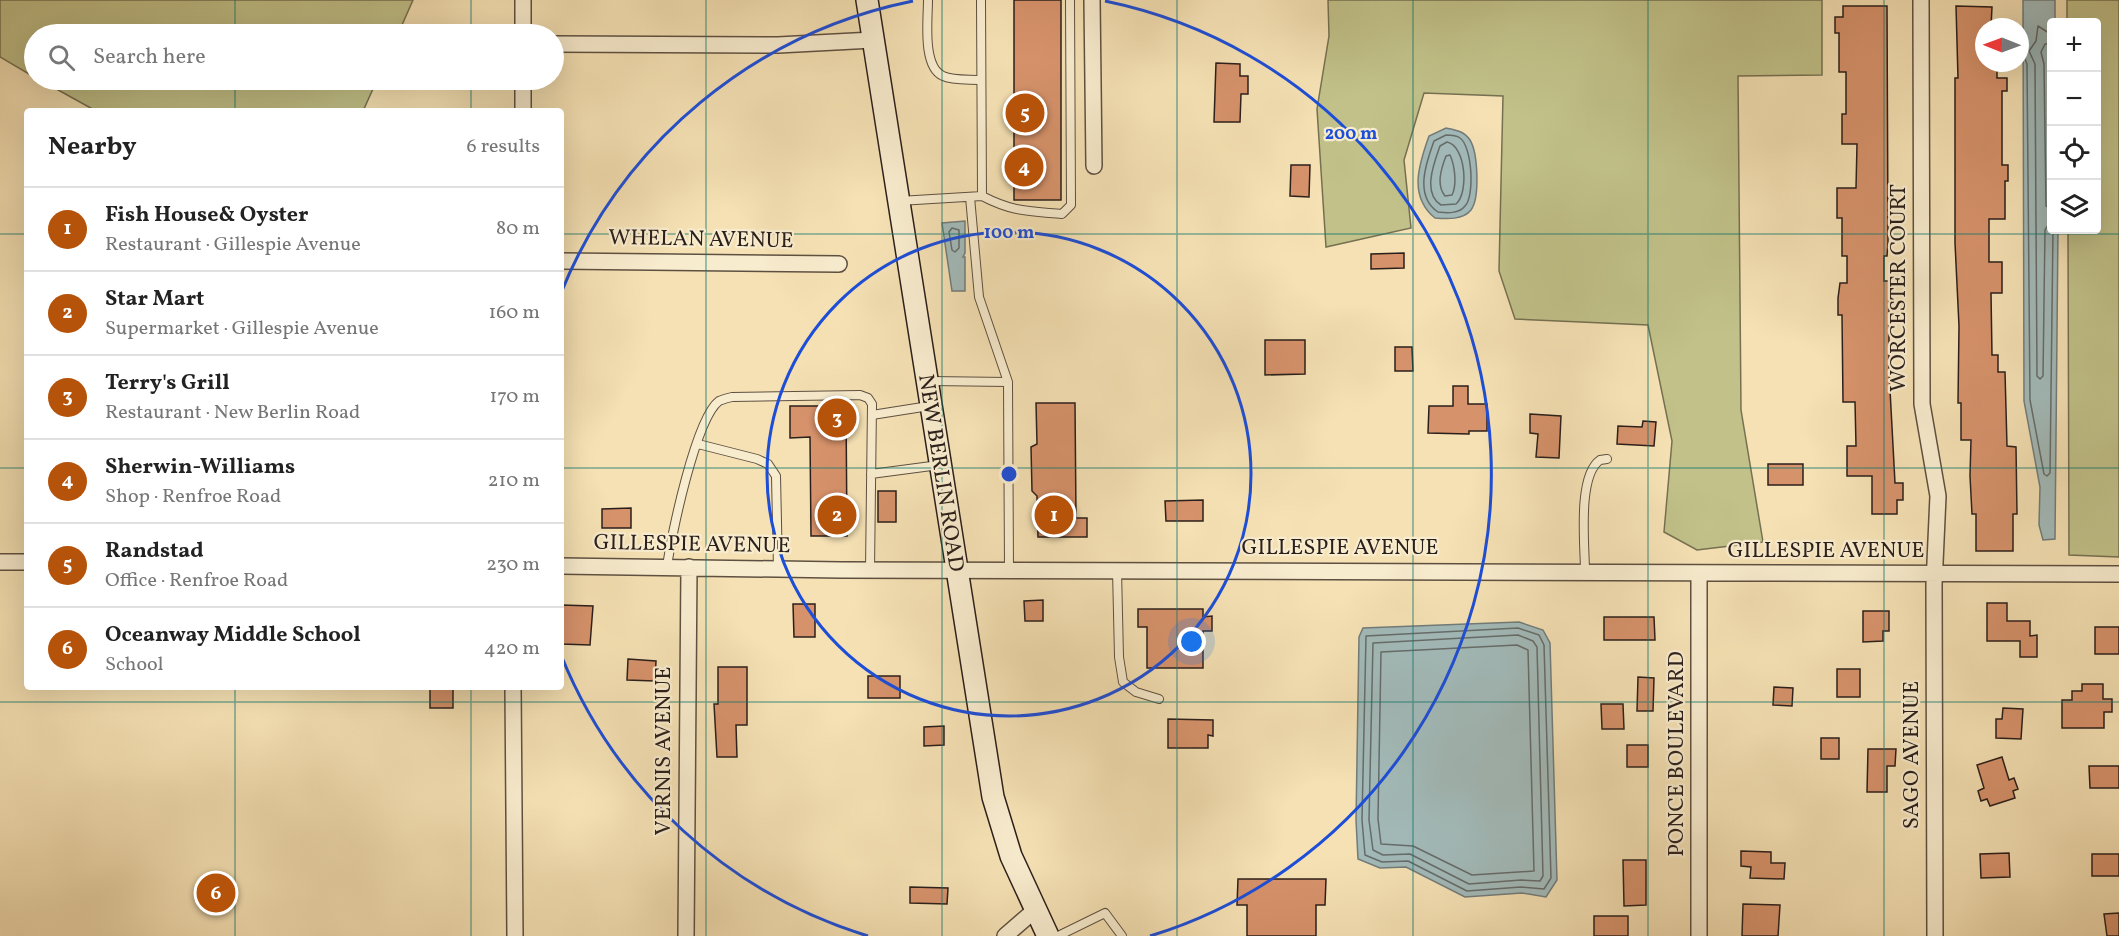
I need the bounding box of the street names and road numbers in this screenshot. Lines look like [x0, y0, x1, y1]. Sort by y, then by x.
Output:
street label: WORCESTER COURT [1884, 184, 1915, 392]
street label: WHELAN AVENUE [608, 223, 794, 257]
street label: NEW BERLIN ROAD [909, 372, 971, 574]
street label: GILLESPIE AVENUE [593, 528, 791, 562]
street label: GILLESPIE AVENUE [1242, 533, 1438, 564]
street label: GILLESPIE AVENUE [1728, 536, 1924, 567]
street label: PONCE BOULEVARD [1662, 651, 1693, 857]
street label: VERNIS AVENUE [649, 667, 680, 835]
street label: SAGO AVENUE [1897, 681, 1928, 829]

